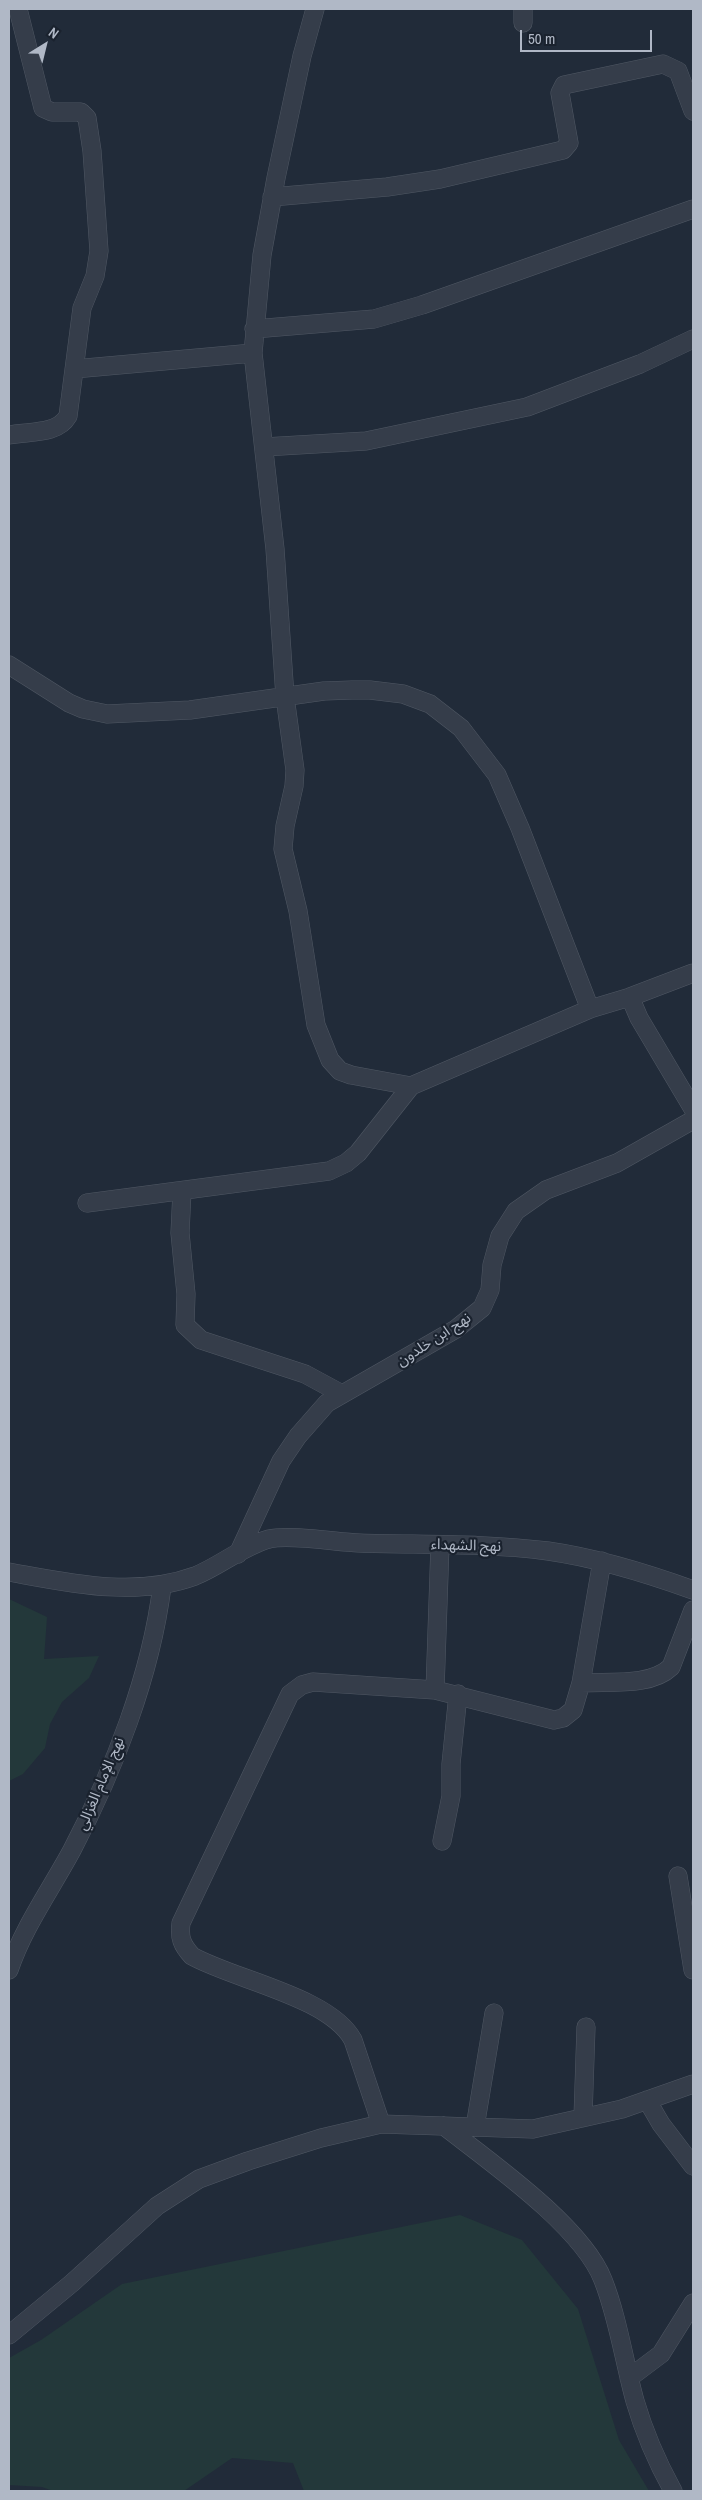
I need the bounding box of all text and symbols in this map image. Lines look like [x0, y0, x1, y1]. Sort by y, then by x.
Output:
north arrow [20, 20, 70, 70]
scale bar [522, 20, 654, 52]
text: N [45, 23, 62, 43]
text: 50 m [528, 28, 555, 49]
street label: نهج ابن خلدون [393, 1309, 475, 1371]
street label: نهج الشهداء [431, 1536, 501, 1556]
street label: نهج الإمام الغزالي [73, 1735, 129, 1833]

